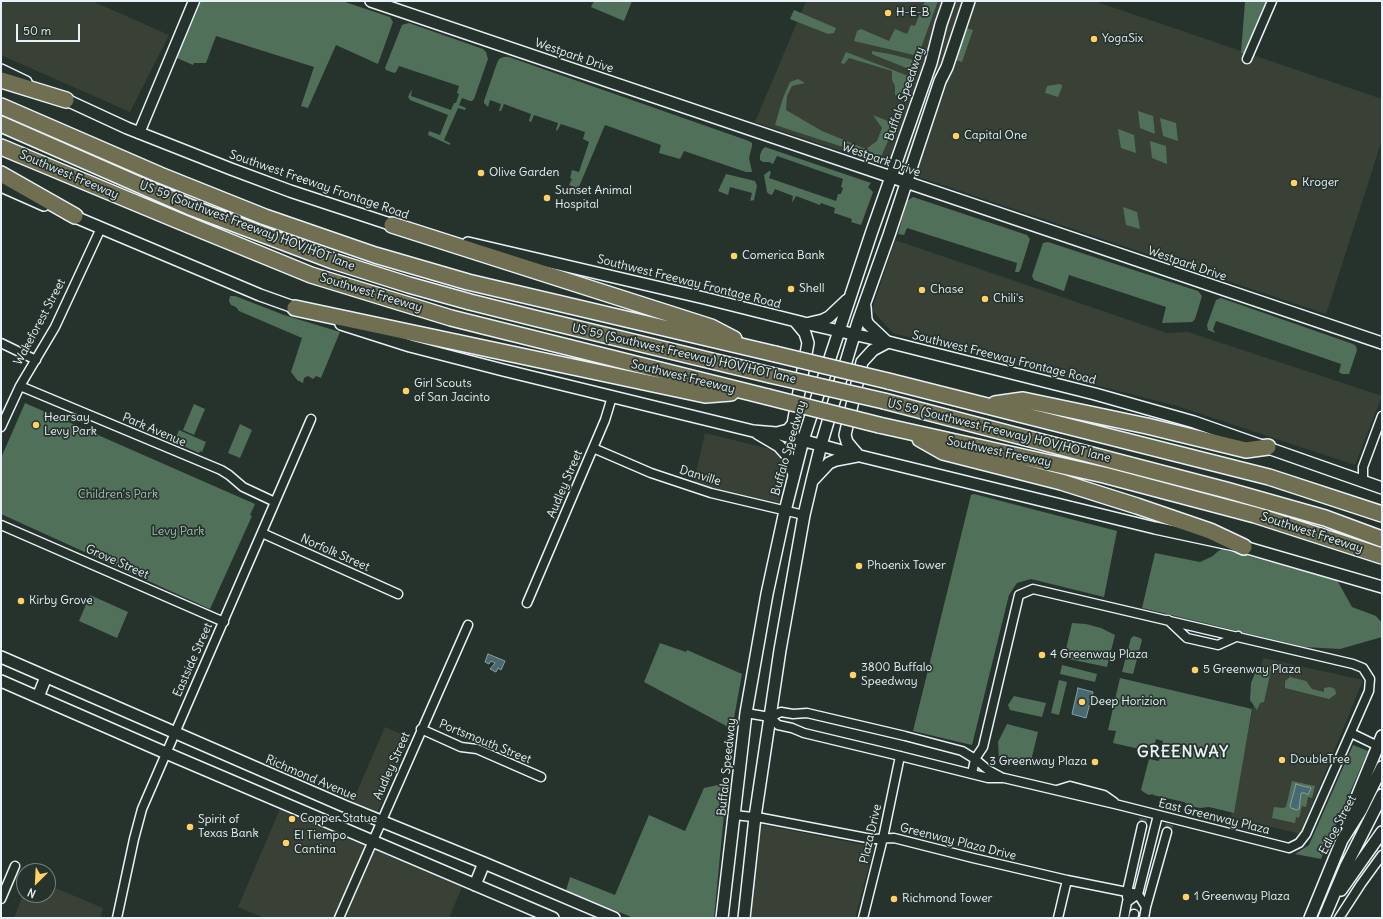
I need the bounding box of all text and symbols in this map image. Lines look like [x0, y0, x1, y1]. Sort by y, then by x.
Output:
place label: H-E-B [896, 6, 929, 20]
marker: H-E-B [883, 8, 893, 18]
scale bar [18, 16, 82, 42]
text: 50 m [23, 23, 51, 38]
place label: YogaSix [1102, 32, 1143, 46]
marker: YogaSix [1089, 34, 1099, 44]
street label: Westpark Drive [533, 36, 615, 76]
street label: Buffalo Speedway [882, 45, 928, 143]
place label: Capital One [964, 129, 1027, 143]
marker: Capital One [951, 131, 961, 141]
street label: Westpark Drive [840, 140, 922, 180]
street label: Southwest Freeway Frontage Road [227, 147, 411, 223]
street label: Southwest Freeway [17, 148, 121, 202]
place label: Olive Garden [489, 166, 559, 180]
marker: Olive Garden [476, 168, 486, 178]
place label: Kroger [1302, 176, 1339, 190]
street label: US 59 (Southwest Freeway) HOV/HOT lane [137, 178, 357, 274]
marker: Kroger [1289, 178, 1299, 188]
place label: Sunset Animal Hospital [555, 184, 632, 212]
marker: Sunset Animal Hospital [542, 193, 552, 203]
street label: Westpark Drive [1146, 244, 1228, 284]
place label: Comerica Bank [742, 249, 825, 263]
marker: Comerica Bank [729, 251, 739, 261]
street label: Southwest Freeway Frontage Road [596, 252, 782, 312]
street label: Southwest Freeway [318, 271, 424, 315]
street label: Wakeforest Street [11, 276, 69, 368]
place label: Shell [799, 282, 824, 296]
place label: Chase [930, 283, 964, 297]
marker: Shell [786, 284, 796, 294]
marker: Chase [917, 285, 927, 295]
place label: Chili's [993, 292, 1024, 306]
marker: Chili's [980, 294, 990, 304]
street label: US 59 (Southwest Freeway) HOV/HOT lane [571, 321, 797, 387]
street label: Southwest Freeway Frontage Road [911, 328, 1097, 388]
street label: Southwest Freeway [630, 357, 736, 397]
place label: Girl Scouts of San Jacinto [414, 377, 490, 405]
marker: Girl Scouts of San Jacinto [401, 386, 411, 396]
street label: US 59 (Southwest Freeway) HOV/HOT lane [886, 396, 1112, 466]
street label: Buffalo Speedway [769, 399, 809, 497]
street label: Park Avenue [120, 410, 188, 450]
place label: Hearsay Levy Park [44, 411, 97, 439]
marker: Hearsay Levy Park [31, 420, 41, 430]
street label: Southwest Freeway [945, 434, 1053, 470]
street label: Audley Street [544, 448, 586, 520]
street label: Danville [678, 463, 722, 489]
park label: Children's Park [78, 488, 158, 502]
street label: Southwest Freeway [1259, 510, 1365, 556]
park label: Levy Park [152, 525, 204, 539]
street label: Norfolk Street [298, 531, 372, 575]
street label: Grove Street [83, 542, 151, 582]
place label: Phoenix Tower [867, 559, 946, 573]
marker: Phoenix Tower [854, 561, 864, 571]
place label: Kirby Grove [29, 594, 93, 608]
marker: Kirby Grove [16, 596, 26, 606]
street label: Eastside Street [170, 621, 216, 699]
place label: 4 Greenway Plaza [1050, 648, 1148, 662]
marker: 4 Greenway Plaza [1037, 650, 1047, 660]
place label: 3800 Buffalo Speedway [861, 661, 932, 689]
place label: 5 Greenway Plaza [1203, 663, 1301, 677]
marker: 5 Greenway Plaza [1190, 665, 1200, 675]
marker: 3800 Buffalo Speedway [848, 670, 858, 680]
place label: Deep Horizion [1090, 695, 1166, 709]
marker: Deep Horizion [1077, 697, 1087, 707]
street label: Portsmouth Street [437, 717, 533, 767]
street label: Buffalo Speedway [715, 717, 739, 817]
street label: Audley Street [371, 730, 413, 802]
district label: GREENWAY [1137, 742, 1229, 762]
street label: Richmond Avenue [263, 752, 359, 804]
place label: DoubleTree [1290, 753, 1350, 767]
place label: 3 Greenway Plaza [989, 755, 1087, 769]
marker: DoubleTree [1277, 755, 1287, 765]
marker: 3 Greenway Plaza [1090, 757, 1100, 767]
street label: Edloe Street [1316, 793, 1360, 857]
street label: East Greenway Plaza [1157, 796, 1271, 838]
street label: Plaza Drive [857, 803, 885, 865]
place label: Copper Statue [300, 812, 377, 826]
place label: Spirit of Texas Bank [198, 813, 259, 841]
marker: Copper Statue [287, 814, 297, 824]
street label: Greenway Plaza Drive [898, 821, 1018, 863]
marker: Spirit of Texas Bank [185, 822, 195, 832]
place label: El Tiempo Cantina [294, 829, 346, 857]
marker: El Tiempo Cantina [281, 838, 291, 848]
north arrow [16, 863, 56, 903]
text: N [25, 885, 38, 901]
place label: 1 Greenway Plaza [1194, 890, 1290, 904]
place label: Richmond Tower [902, 892, 993, 906]
marker: 1 Greenway Plaza [1181, 892, 1191, 902]
marker: Richmond Tower [889, 894, 899, 904]

